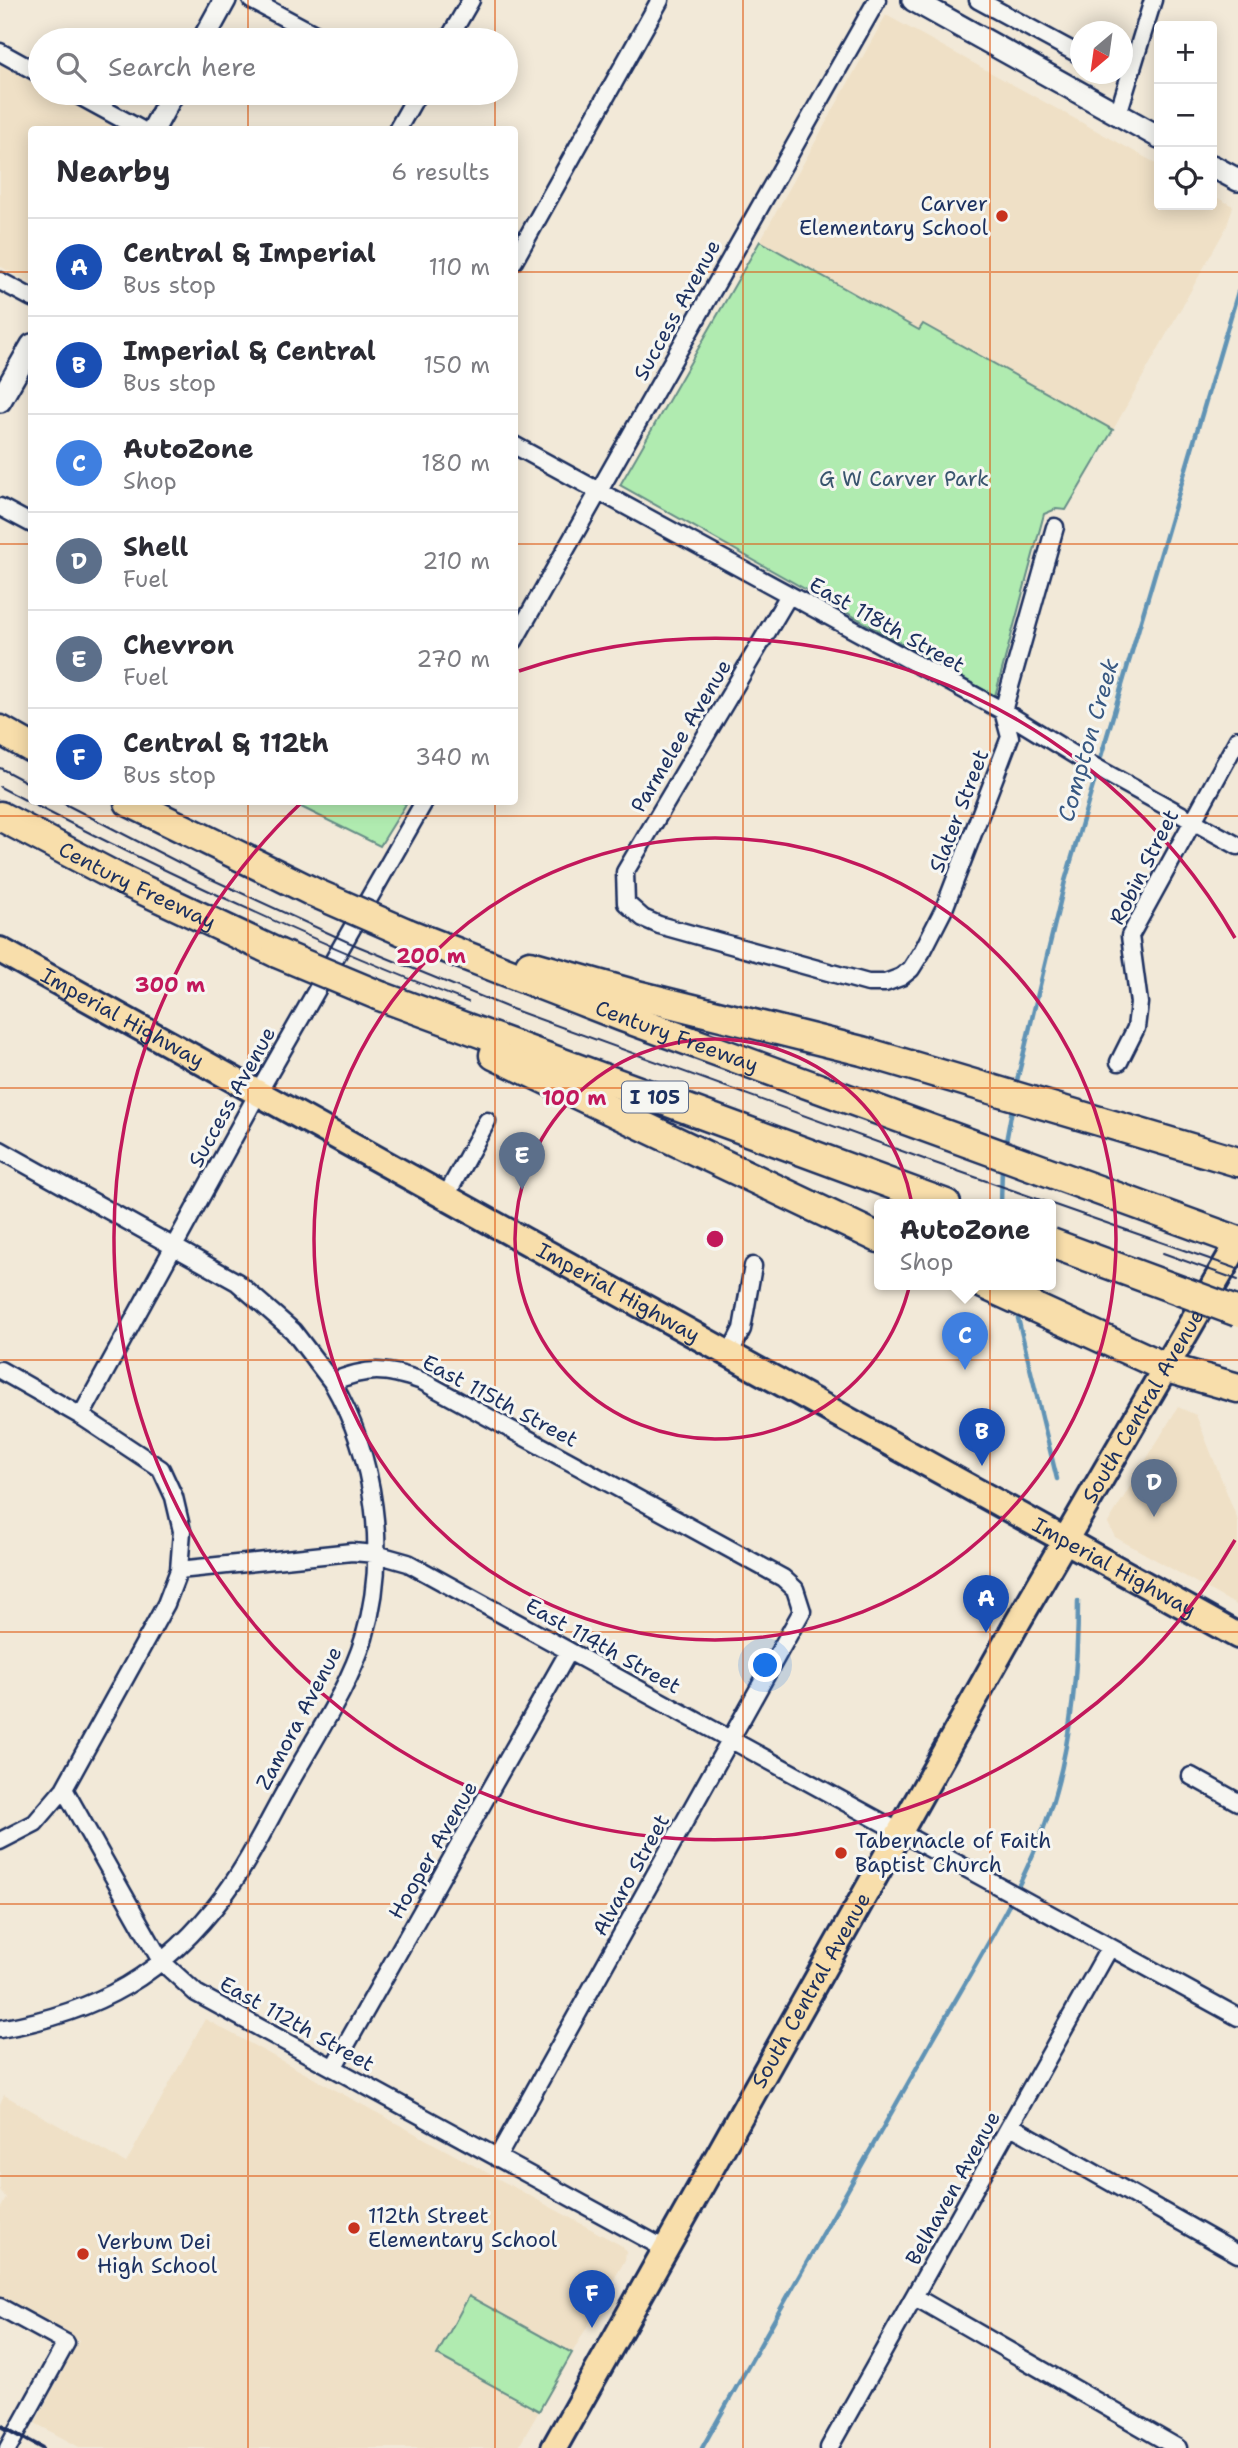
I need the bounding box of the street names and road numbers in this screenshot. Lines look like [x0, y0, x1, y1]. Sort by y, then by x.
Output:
street label: Success Avenue [627, 235, 727, 385]
street label: East 118th Street [804, 571, 970, 679]
street label: Parmelee Avenue [624, 654, 738, 818]
street label: Slater Street [923, 746, 995, 876]
street label: Robin Street [1103, 804, 1185, 930]
street label: Century Freeway [54, 835, 220, 936]
street label: Imperial Highway [36, 961, 209, 1074]
street label: Century Freeway [591, 994, 762, 1079]
street label: Success Avenue [182, 1022, 282, 1172]
road number: I 105 [622, 1082, 688, 1112]
street label: Imperial Highway [532, 1236, 705, 1349]
street label: South Central Avenue [1076, 1304, 1211, 1508]
street label: East 115th Street [417, 1348, 583, 1454]
street label: Imperial Highway [1028, 1511, 1201, 1624]
street label: East 114th Street [520, 1592, 686, 1700]
street label: Zamora Avenue [249, 1641, 349, 1795]
street label: Hooper Avenue [382, 1776, 484, 1924]
street label: Alvaro Street [586, 1809, 676, 1941]
street label: South Central Avenue [745, 1887, 877, 2093]
street label: East 112th Street [215, 1970, 379, 2078]
street label: Belhaven Avenue [899, 2106, 1007, 2270]

